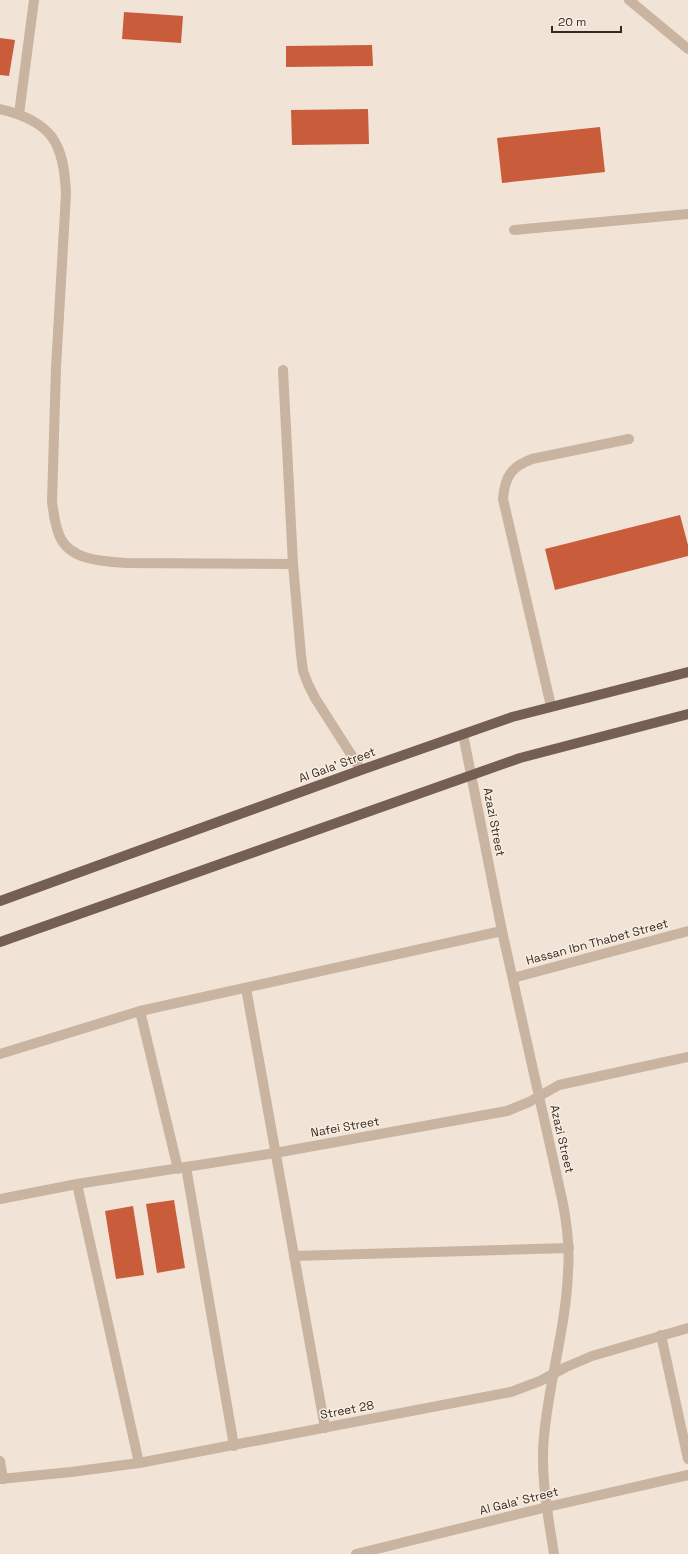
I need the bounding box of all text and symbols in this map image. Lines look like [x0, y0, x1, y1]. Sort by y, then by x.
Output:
scale bar [552, 8, 621, 34]
text: 20 m [558, 14, 586, 30]
street label: Al Gala' Street [296, 744, 378, 786]
street label: Azazi Street [480, 786, 508, 858]
street label: Hassan Ibn Thabet Street [524, 915, 670, 969]
street label: Azazi Street [546, 1103, 578, 1175]
street label: Nafei Street [309, 1113, 381, 1141]
street label: Street 28 [319, 1397, 375, 1423]
street label: Al Gala' Street [478, 1483, 560, 1519]

